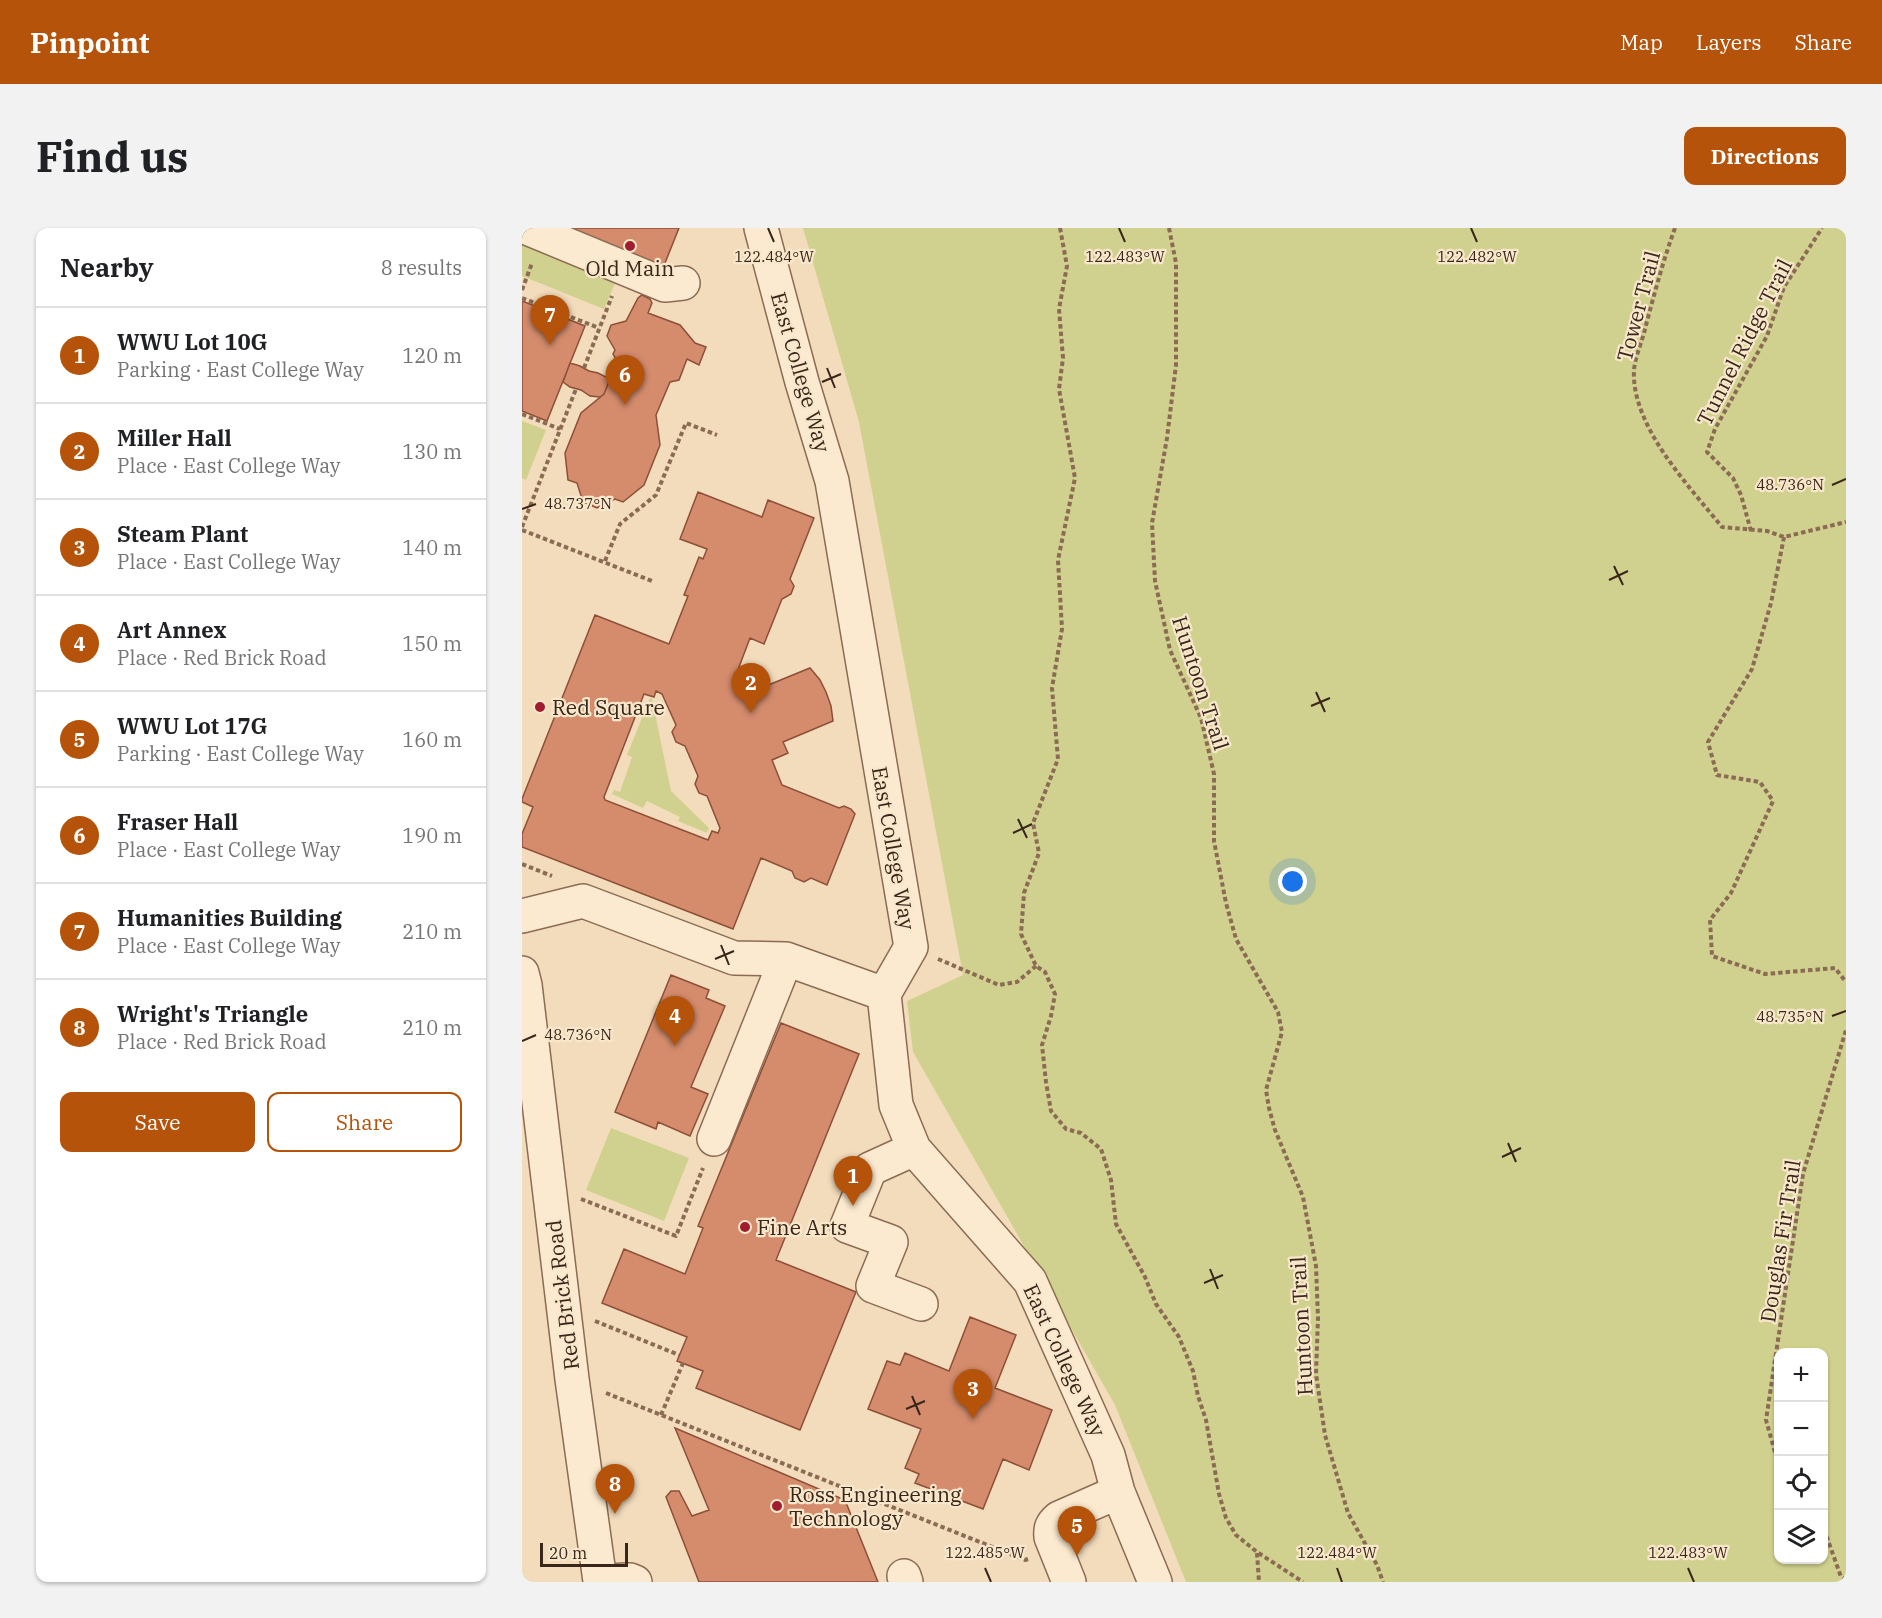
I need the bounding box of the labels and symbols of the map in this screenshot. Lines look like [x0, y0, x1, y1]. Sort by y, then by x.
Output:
marker: Old Main [623, 239, 637, 253]
text: 122.484°W [734, 247, 814, 266]
text: 122.483°W [1085, 247, 1165, 266]
text: 122.482°W [1437, 247, 1517, 266]
street label: Tower Trail [1610, 248, 1666, 364]
place label: Old Main [586, 254, 674, 282]
street label: Tunnel Ridge Trail [1690, 254, 1798, 430]
street label: East College Way [765, 289, 837, 456]
pin: 7 [531, 296, 570, 345]
pin: 6 [606, 356, 644, 405]
text: 48.736°N [1756, 475, 1824, 494]
text: 48.737°N [544, 494, 612, 513]
street label: Huntoon Trail [1166, 612, 1236, 754]
pin: 2 [732, 664, 770, 713]
place label: Red Square [552, 693, 665, 721]
marker: Red Square [533, 700, 547, 714]
street label: East College Way [866, 764, 922, 933]
your location [1278, 867, 1307, 896]
pin: 4 [656, 996, 694, 1046]
text: 48.735°N [1756, 1007, 1824, 1026]
text: 48.736°N [544, 1025, 612, 1044]
pin: 1 [834, 1156, 872, 1206]
street label: Douglas Fir Trail [1753, 1158, 1807, 1324]
place label: Fine Arts [757, 1213, 847, 1241]
street label: Red Brick Road [539, 1218, 585, 1372]
marker: Fine Arts [738, 1220, 752, 1234]
street label: Huntoon Trail [1283, 1256, 1319, 1396]
street label: East College Way [1017, 1279, 1113, 1442]
pin: 3 [954, 1370, 992, 1419]
pin: 8 [596, 1464, 634, 1514]
place label: Ross Engineering Technology [789, 1480, 962, 1532]
marker: Ross Engineering Technology [770, 1499, 784, 1513]
pin: 5 [1058, 1506, 1096, 1556]
scale bar [540, 1540, 628, 1568]
text: 122.485°W [945, 1543, 1025, 1562]
text: 122.484°W [1297, 1543, 1377, 1562]
text: 122.483°W [1648, 1543, 1728, 1562]

